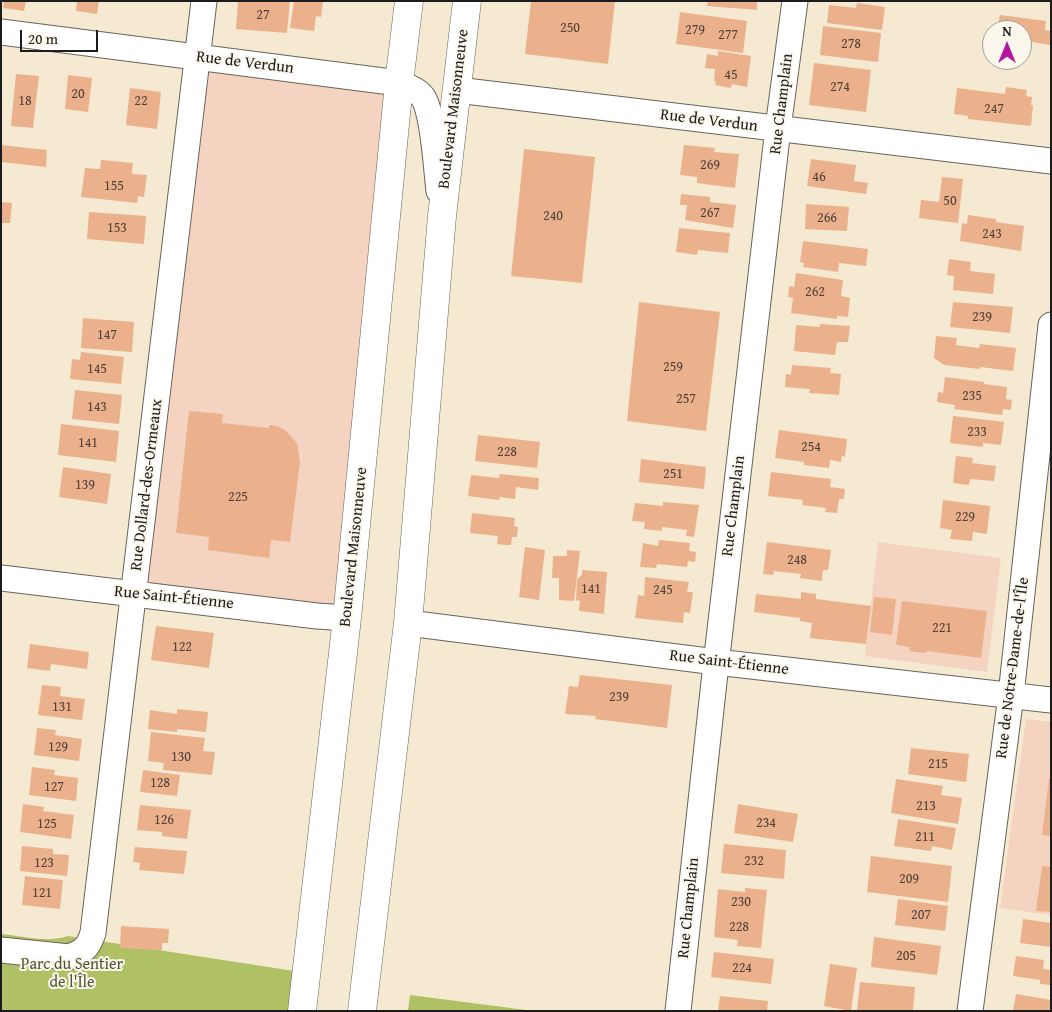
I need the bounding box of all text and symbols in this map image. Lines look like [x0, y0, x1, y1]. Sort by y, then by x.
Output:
house number: 27 [256, 7, 270, 23]
scale bar [22, 20, 100, 52]
house number: 250 [560, 20, 580, 36]
north arrow [982, 20, 1032, 70]
text: N [1002, 21, 1012, 41]
house number: 279 [685, 22, 705, 38]
house number: 277 [718, 27, 738, 43]
text: 20 m [28, 28, 58, 49]
street label: Boulevard Maisonneuve [435, 28, 473, 190]
house number: 278 [841, 36, 861, 52]
street label: Rue de Verdun [195, 47, 295, 79]
street label: Rue Champlain [766, 53, 798, 155]
house number: 45 [724, 67, 738, 83]
house number: 274 [830, 79, 850, 95]
house number: 20 [71, 86, 85, 102]
house number: 18 [18, 93, 32, 109]
house number: 22 [134, 93, 148, 109]
house number: 247 [984, 101, 1004, 117]
street label: Rue de Verdun [659, 105, 759, 137]
house number: 269 [700, 157, 720, 173]
house number: 46 [812, 169, 826, 185]
house number: 155 [104, 178, 124, 194]
house number: 50 [943, 193, 957, 209]
house number: 267 [700, 205, 720, 221]
house number: 240 [543, 208, 563, 224]
house number: 266 [817, 210, 837, 226]
house number: 153 [107, 220, 127, 236]
house number: 243 [982, 226, 1002, 242]
house number: 262 [805, 284, 825, 300]
house number: 239 [972, 309, 992, 325]
house number: 147 [97, 327, 117, 343]
house number: 259 [663, 359, 683, 375]
house number: 145 [87, 361, 107, 377]
house number: 235 [962, 388, 982, 404]
house number: 257 [676, 391, 696, 407]
street label: Rue Dollard-des-Ormeaux [127, 398, 167, 572]
house number: 143 [87, 399, 107, 415]
house number: 233 [967, 424, 987, 440]
house number: 141 [78, 435, 98, 451]
house number: 254 [801, 439, 821, 455]
house number: 228 [497, 444, 517, 460]
street label: Rue Champlain [718, 455, 750, 557]
street label: Boulevard Maisonneuve [336, 466, 372, 628]
house number: 251 [663, 466, 683, 482]
house number: 139 [75, 477, 95, 493]
house number: 225 [228, 489, 248, 505]
house number: 229 [955, 509, 975, 525]
house number: 248 [787, 552, 807, 568]
street label: Rue de Notre-Dame-de-l'Île [992, 576, 1034, 760]
house number: 141 [581, 581, 601, 597]
street label: Rue Saint-Étienne [113, 582, 235, 614]
house number: 245 [653, 582, 673, 598]
house number: 221 [932, 620, 952, 636]
house number: 122 [172, 639, 192, 655]
street label: Rue Saint-Étienne [668, 646, 790, 680]
house number: 239 [609, 689, 629, 705]
house number: 131 [52, 699, 72, 715]
house number: 129 [48, 739, 68, 755]
house number: 130 [171, 749, 191, 765]
house number: 215 [928, 756, 948, 772]
house number: 128 [150, 775, 170, 791]
house number: 127 [44, 779, 64, 795]
house number: 213 [916, 798, 936, 814]
house number: 126 [154, 812, 174, 828]
house number: 234 [756, 815, 776, 831]
house number: 125 [37, 816, 57, 832]
house number: 211 [915, 829, 935, 845]
house number: 232 [744, 853, 764, 869]
house number: 123 [34, 855, 54, 871]
street label: Rue Champlain [674, 857, 704, 959]
house number: 209 [899, 871, 919, 887]
house number: 121 [32, 885, 52, 901]
house number: 230 [731, 894, 751, 910]
house number: 207 [911, 907, 931, 923]
house number: 228 [729, 919, 749, 935]
house number: 205 [896, 948, 916, 964]
park label: Parc du Sentier de l'Île [21, 955, 123, 993]
house number: 224 [732, 960, 752, 976]

